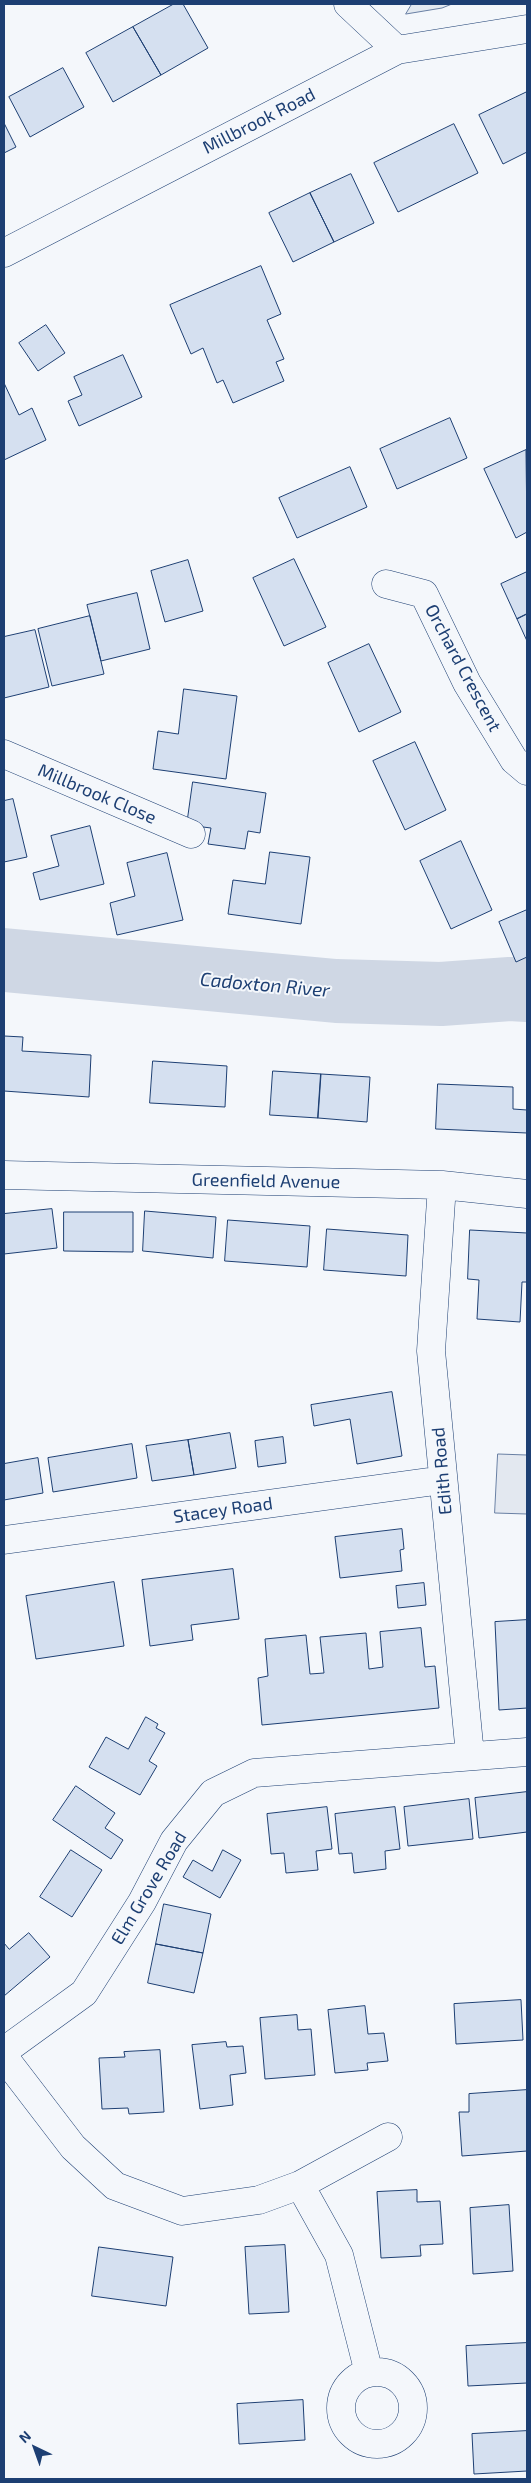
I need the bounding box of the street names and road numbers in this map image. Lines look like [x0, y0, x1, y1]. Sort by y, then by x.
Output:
street label: Millbrook Road [199, 83, 319, 159]
street label: Orchard Crescent [420, 601, 506, 735]
street label: Millbrook Close [35, 759, 159, 829]
street label: Greenfield Avenue [192, 1169, 340, 1193]
street label: Edith Road [427, 1426, 457, 1516]
street label: Stacey Road [172, 1492, 274, 1528]
street label: Elm Grove Road [107, 1828, 191, 1948]

